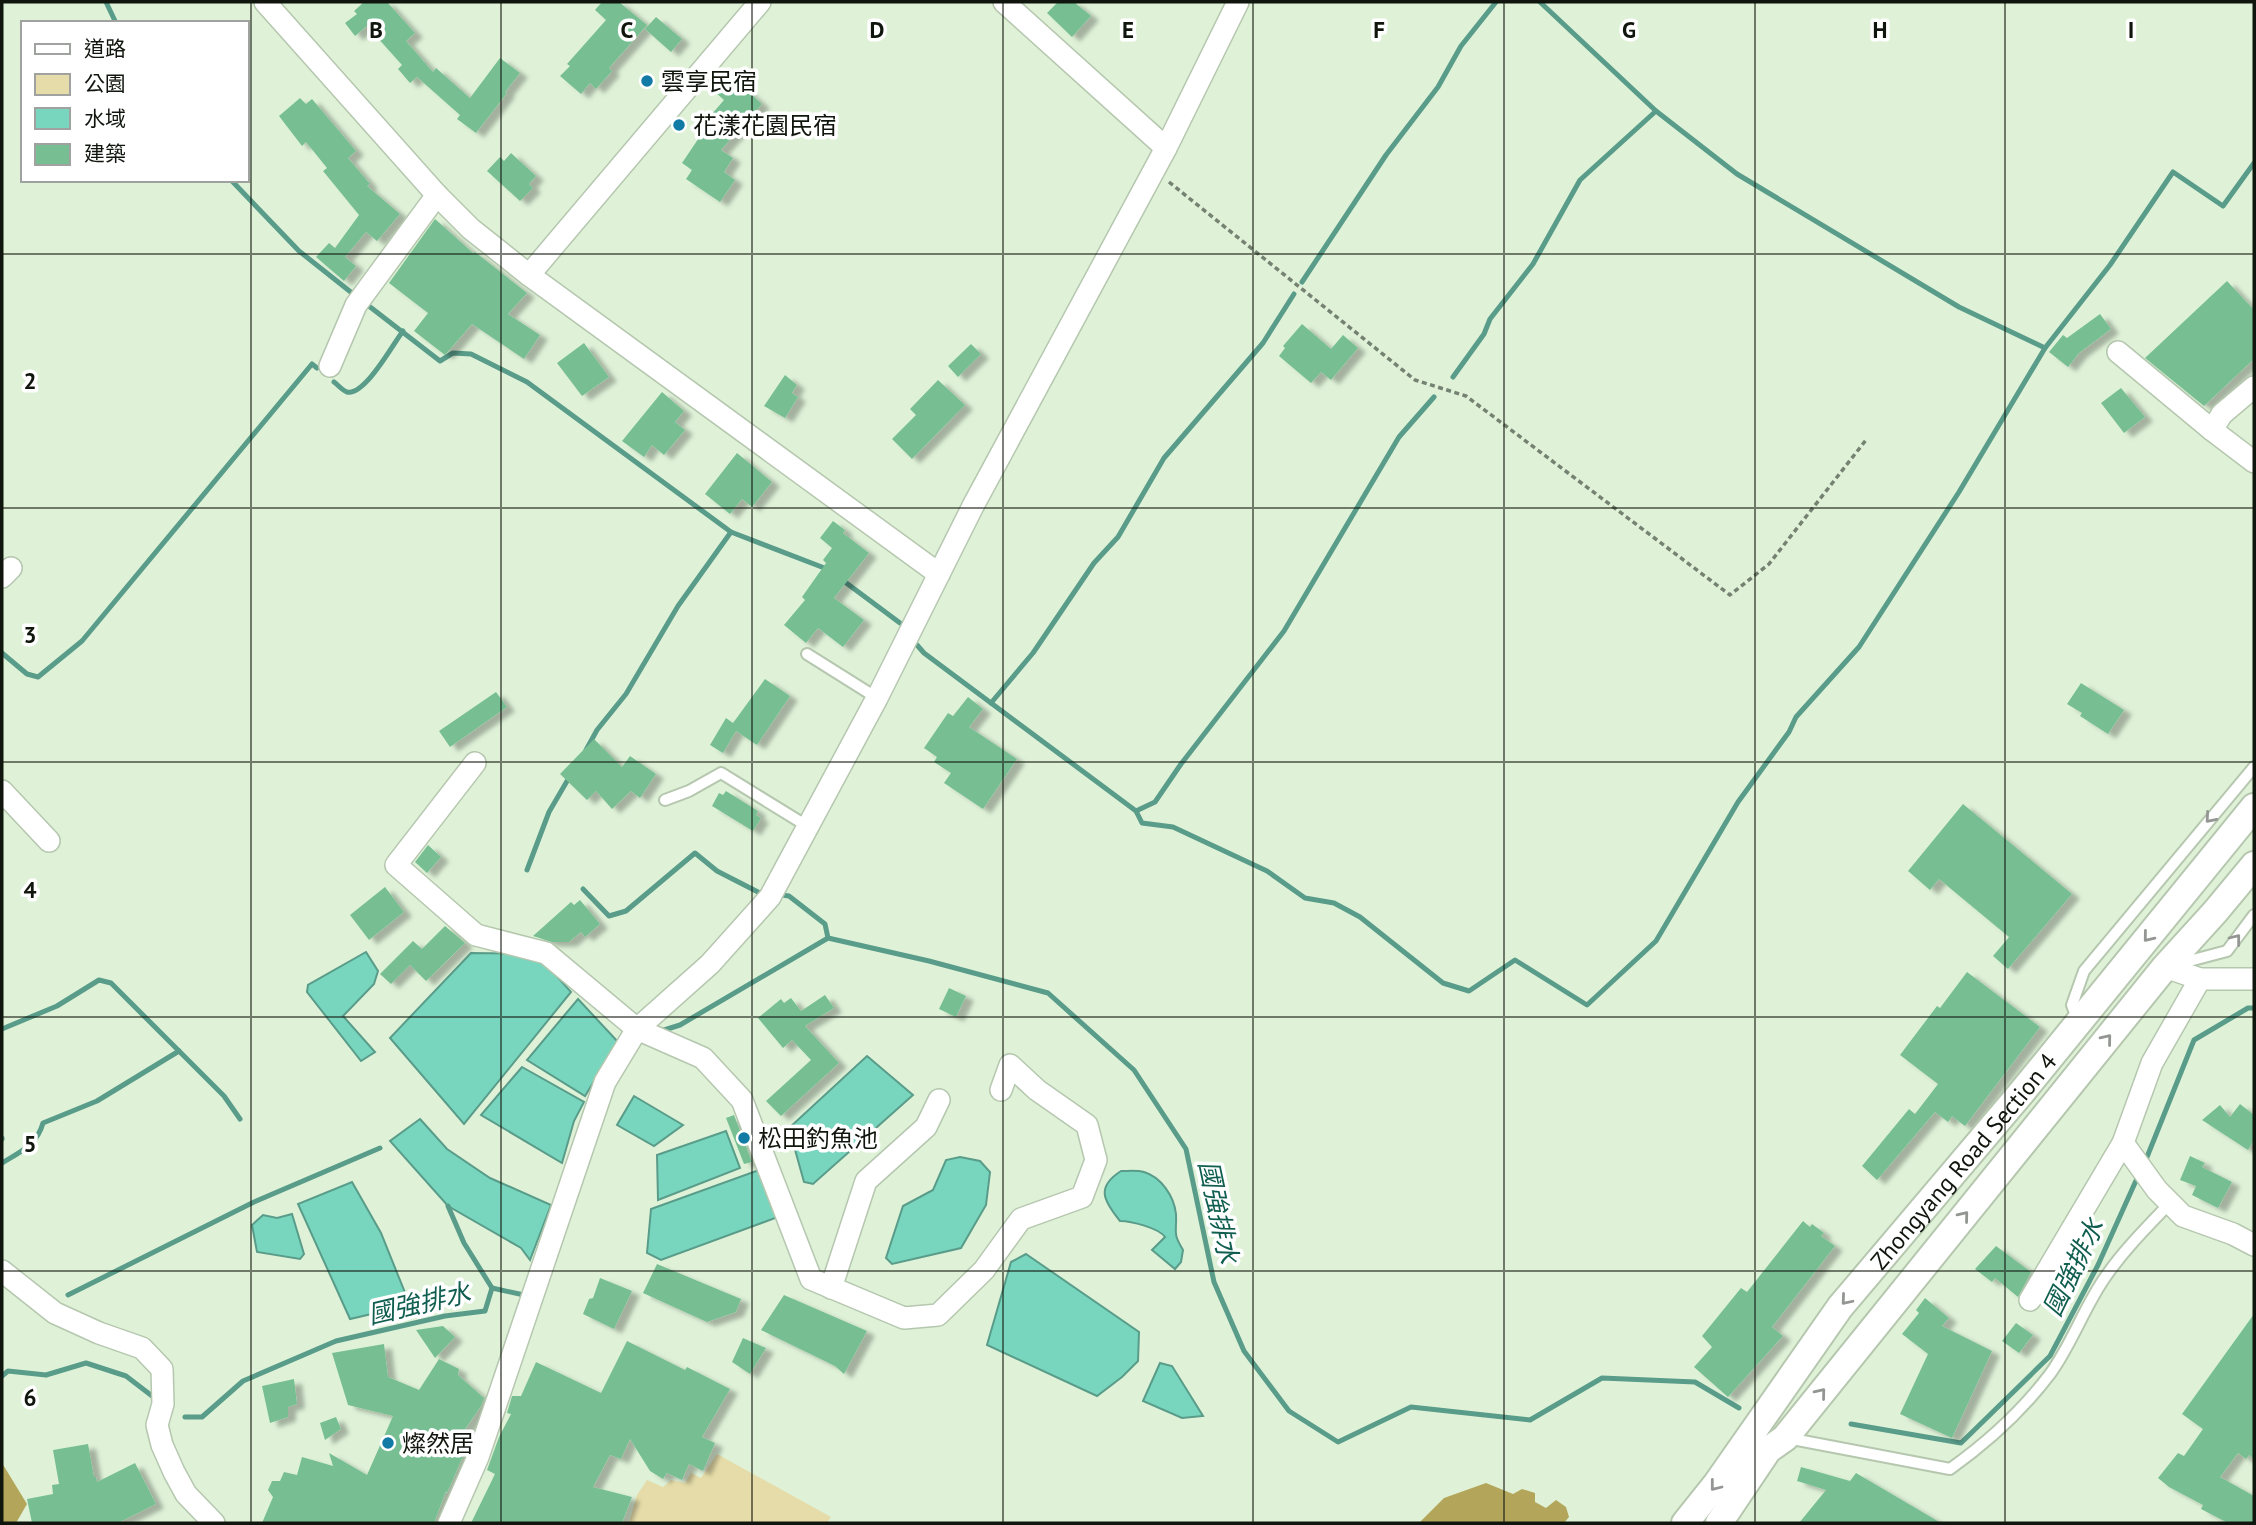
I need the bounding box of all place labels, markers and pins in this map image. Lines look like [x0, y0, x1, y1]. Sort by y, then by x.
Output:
place label: 雲享民宿 [661, 66, 757, 97]
marker: 雲享民宿 [639, 73, 655, 89]
place label: 花漾花園民宿 [693, 110, 837, 141]
marker: 花漾花園民宿 [671, 117, 687, 133]
place label: 松田釣魚池 [758, 1123, 878, 1154]
marker: 松田釣魚池 [736, 1130, 752, 1146]
place label: 燦然居 [402, 1428, 474, 1459]
marker: 燦然居 [380, 1435, 396, 1451]

